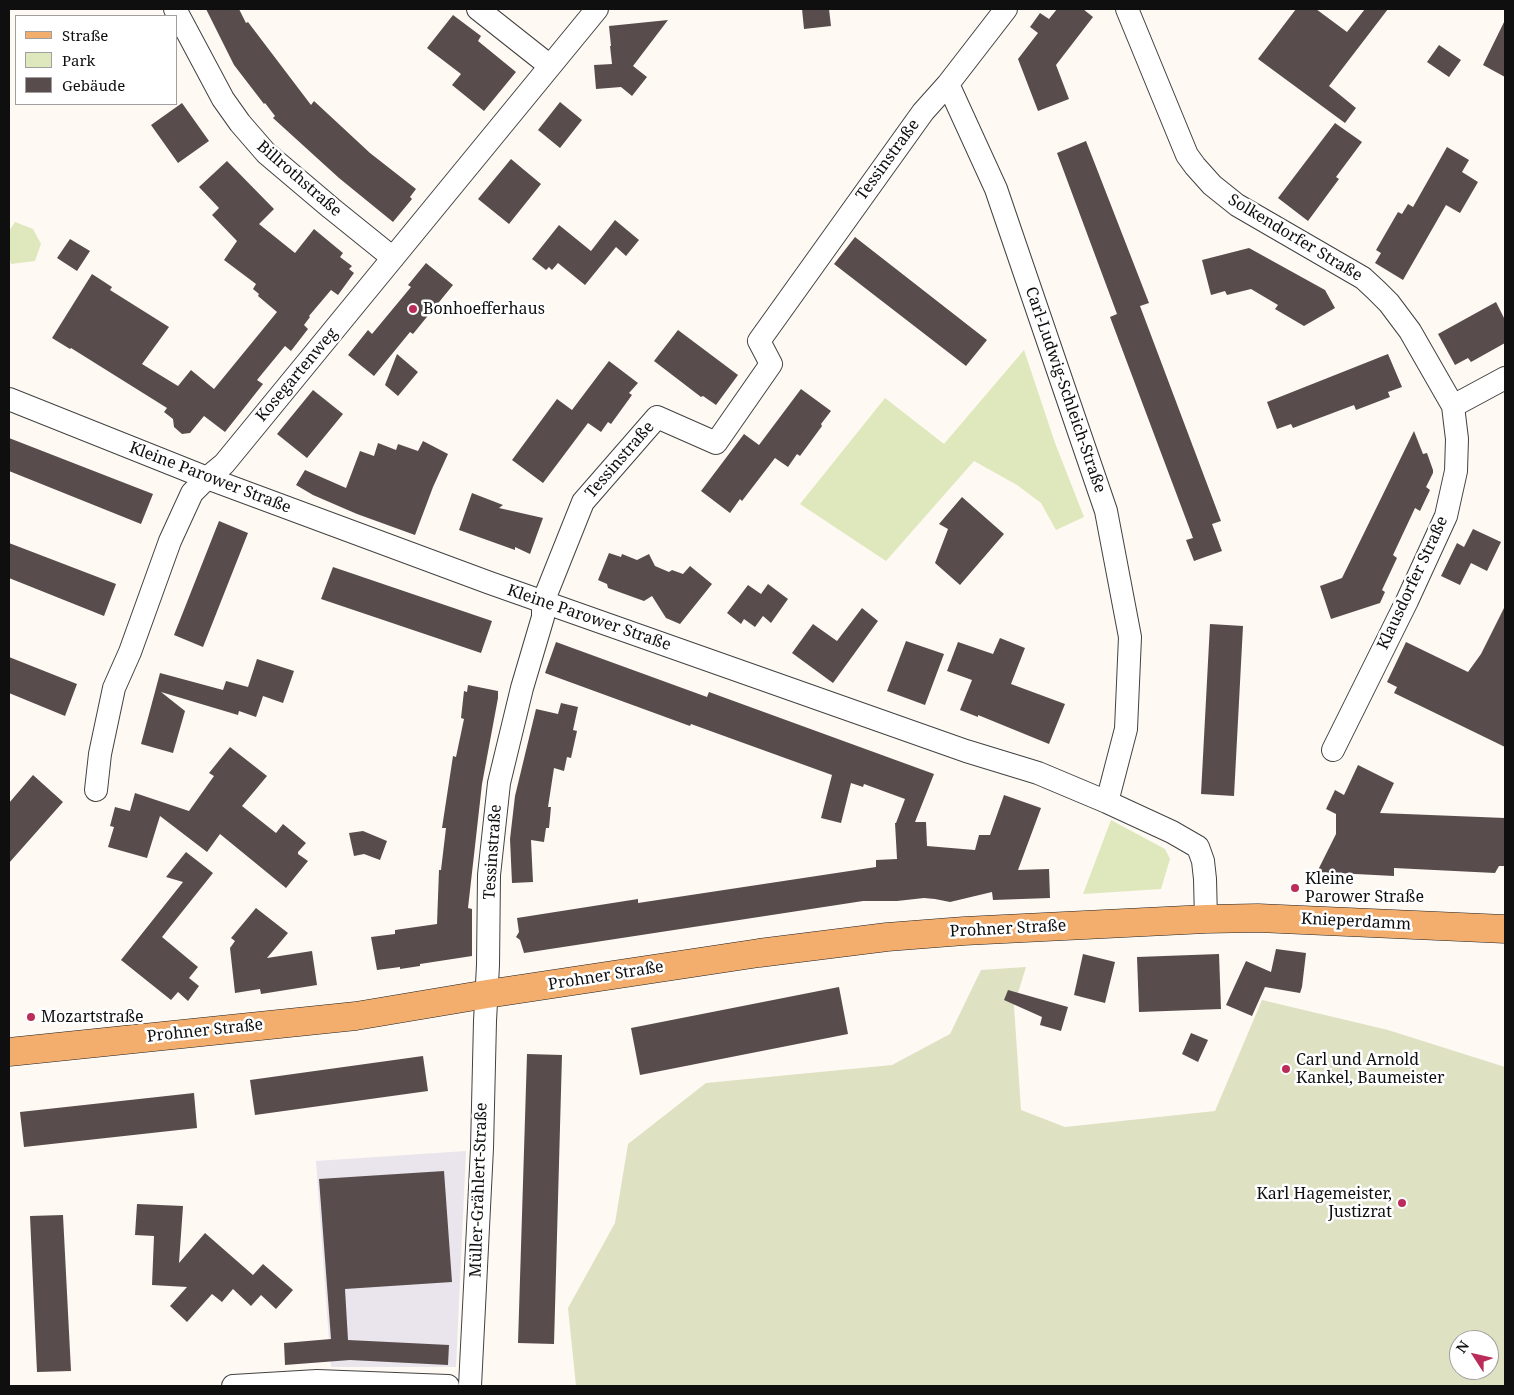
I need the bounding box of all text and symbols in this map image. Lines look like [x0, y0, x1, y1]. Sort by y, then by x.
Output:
legend [15, 15, 178, 105]
text: Straße [62, 25, 108, 45]
text: Park [62, 50, 95, 70]
text: Gebäude [62, 75, 125, 95]
street label: Tessinstraße [852, 116, 924, 204]
street label: Billrothstraße [253, 137, 345, 221]
street label: Solkendorfer Straße [1224, 190, 1366, 286]
street label: Carl-Ludwig-Schleich-Straße [1021, 284, 1109, 496]
place label: Bonhoefferhaus [423, 299, 545, 319]
marker: Bonhoefferhaus [407, 303, 419, 315]
street label: Kosegartenweg [252, 324, 342, 426]
street label: Tessinstraße [581, 418, 659, 502]
street label: Kleine Parower Straße [126, 438, 294, 518]
street label: Klausdorfer Straße [1374, 513, 1452, 653]
street label: Kleine Parower Straße [505, 581, 673, 655]
street label: Tessinstraße [480, 804, 506, 900]
place label: Kleine Parower Straße [1305, 869, 1424, 907]
marker: Kleine Parower Straße [1289, 882, 1301, 894]
street label: Knieperdamm [1300, 910, 1412, 934]
street label: Prohner Straße [949, 916, 1067, 942]
street label: Prohner Straße [547, 957, 665, 995]
place label: Mozartstraße [41, 1007, 144, 1027]
marker: Mozartstraße [25, 1011, 37, 1023]
street label: Prohner Straße [146, 1015, 264, 1047]
place label: Carl und Arnold Kankel, Baumeister [1296, 1050, 1445, 1088]
marker: Carl und Arnold Kankel, Baumeister [1280, 1063, 1292, 1075]
street label: Müller-Grählert-Straße [466, 1102, 492, 1278]
place label: Karl Hagemeister, Justizrat [1257, 1184, 1392, 1222]
marker: Karl Hagemeister, Justizrat [1396, 1197, 1408, 1209]
north arrow [1449, 1330, 1499, 1380]
text: N [1451, 1337, 1473, 1357]

